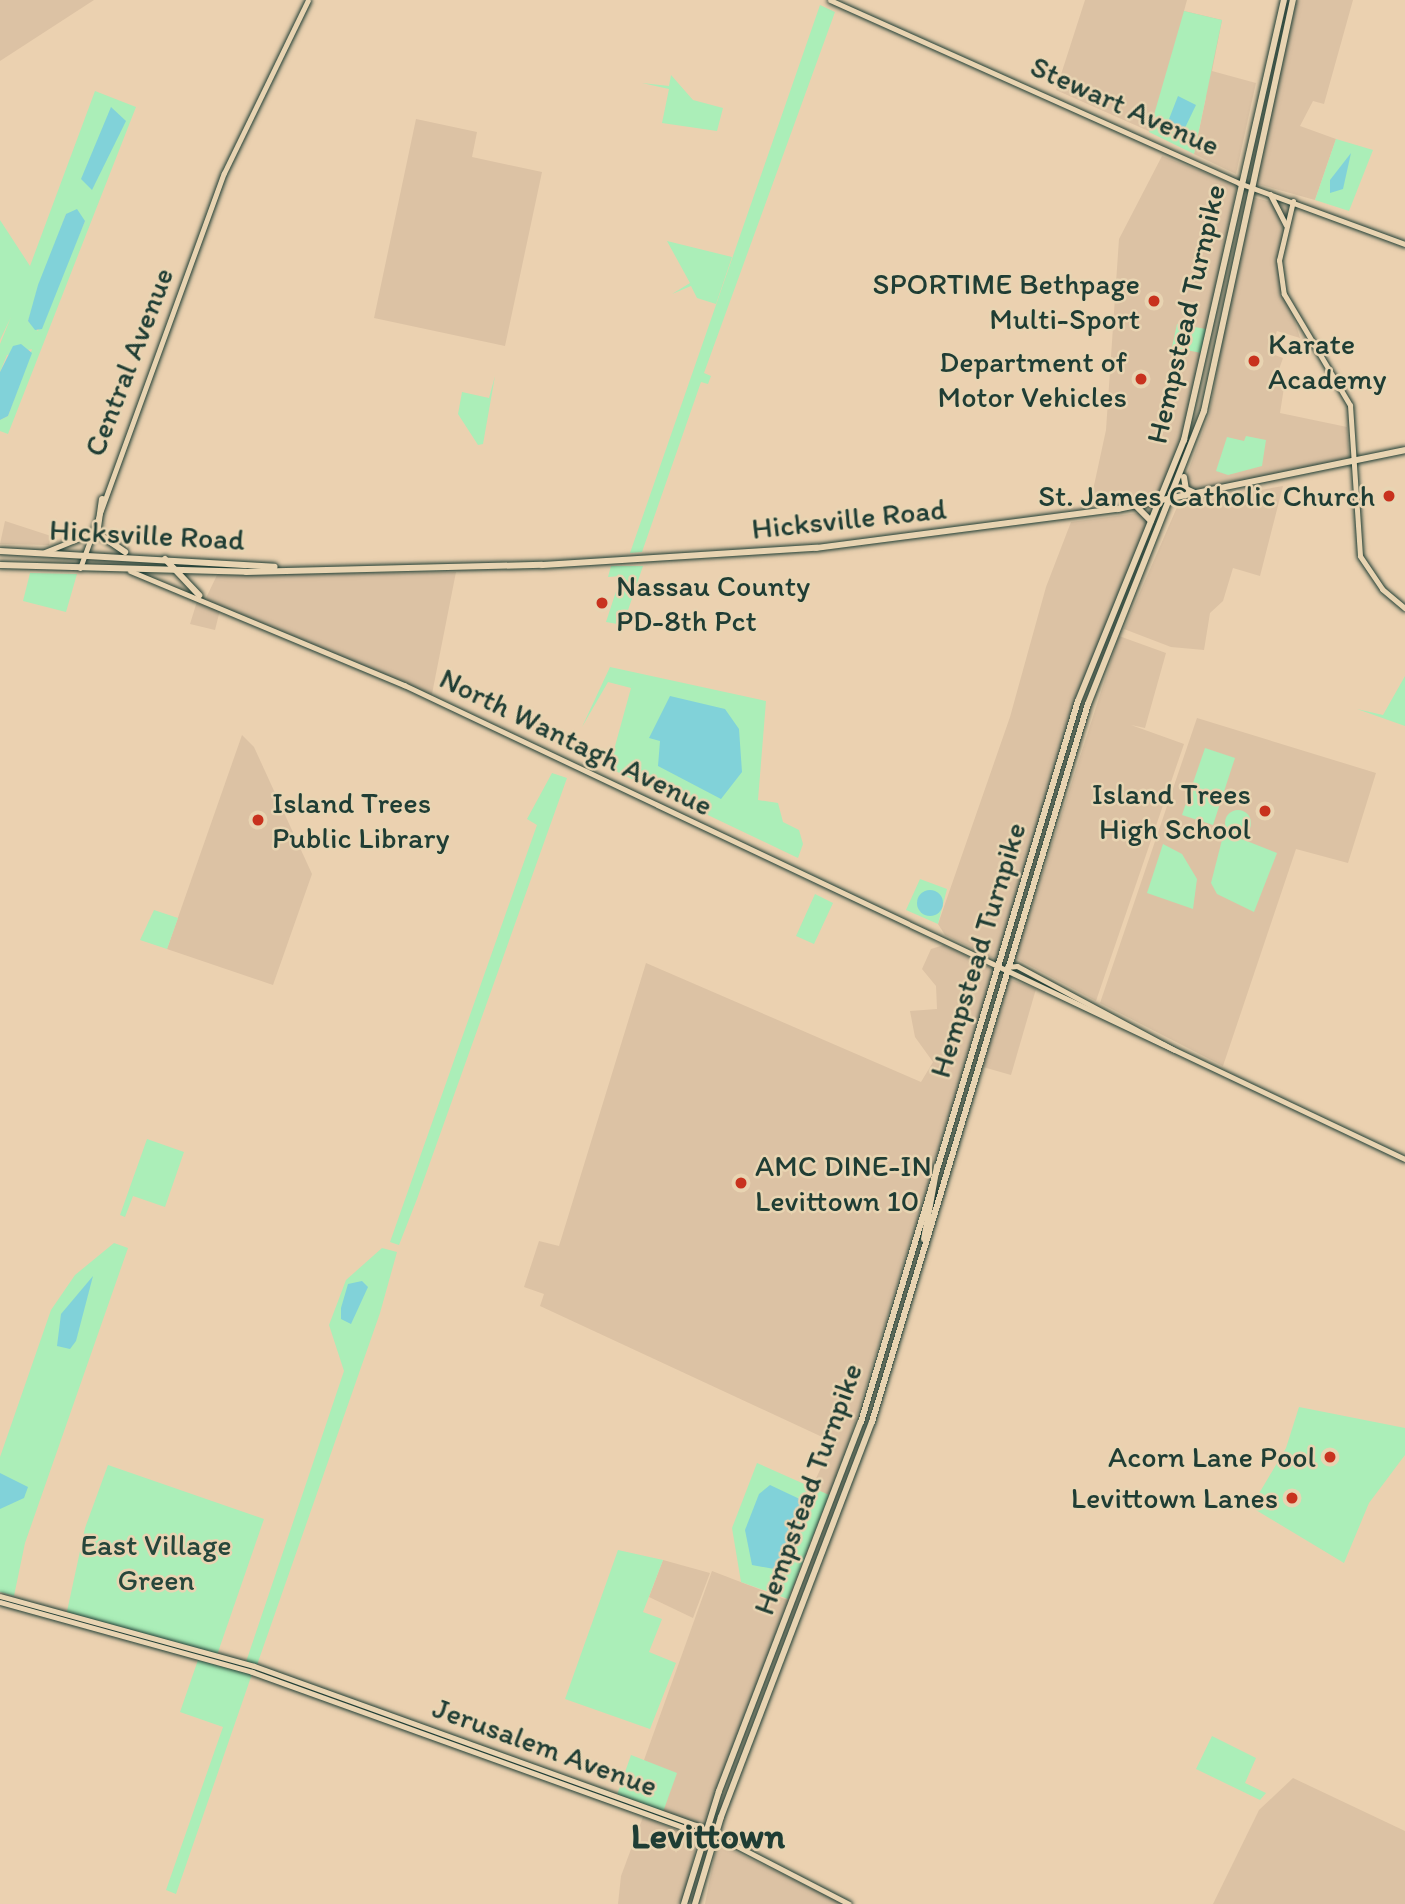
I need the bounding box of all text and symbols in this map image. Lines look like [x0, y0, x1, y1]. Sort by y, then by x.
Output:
street label: Stewart Avenue [1026, 49, 1224, 163]
street label: Hempstead Turnpike [1139, 181, 1233, 447]
street label: Central Avenue [77, 263, 181, 461]
place label: SPORTIME Bethpage Multi-Sport [873, 266, 1140, 336]
marker: SPORTIME Bethpage Multi-Sport [1146, 293, 1162, 309]
place label: Karate Academy [1268, 326, 1387, 396]
place label: Department of Motor Vehicles [939, 344, 1127, 414]
marker: Karate Academy [1246, 353, 1262, 369]
marker: Department of Motor Vehicles [1133, 371, 1149, 387]
place label: St. James Catholic Church [1036, 478, 1375, 514]
marker: St. James Catholic Church [1381, 488, 1397, 504]
street label: Hicksville Road [750, 491, 948, 547]
street label: Hicksville Road [48, 512, 246, 558]
place label: Nassau County PD-8th Pct [616, 568, 810, 638]
marker: Nassau County PD-8th Pct [594, 595, 610, 611]
street label: North Wantagh Avenue [435, 661, 717, 823]
place label: Island Trees High School [1094, 776, 1251, 846]
place label: Island Trees Public Library [272, 785, 449, 856]
marker: Island Trees High School [1257, 803, 1273, 819]
marker: Island Trees Public Library [250, 812, 266, 828]
street label: Hempstead Turnpike [922, 818, 1034, 1082]
place label: AMC DINE-IN Levittown 10 [755, 1148, 935, 1218]
marker: AMC DINE-IN Levittown 10 [733, 1175, 749, 1191]
street label: Hempstead Turnpike [746, 1358, 870, 1620]
place label: Acorn Lane Pool [1108, 1439, 1316, 1475]
marker: Acorn Lane Pool [1322, 1449, 1338, 1465]
place label: Levittown Lanes [1071, 1480, 1278, 1516]
marker: Levittown Lanes [1284, 1490, 1300, 1506]
park label: East Village Green [81, 1527, 231, 1598]
street label: Jerusalem Avenue [429, 1690, 661, 1804]
district label: Levittown [631, 1813, 785, 1857]

